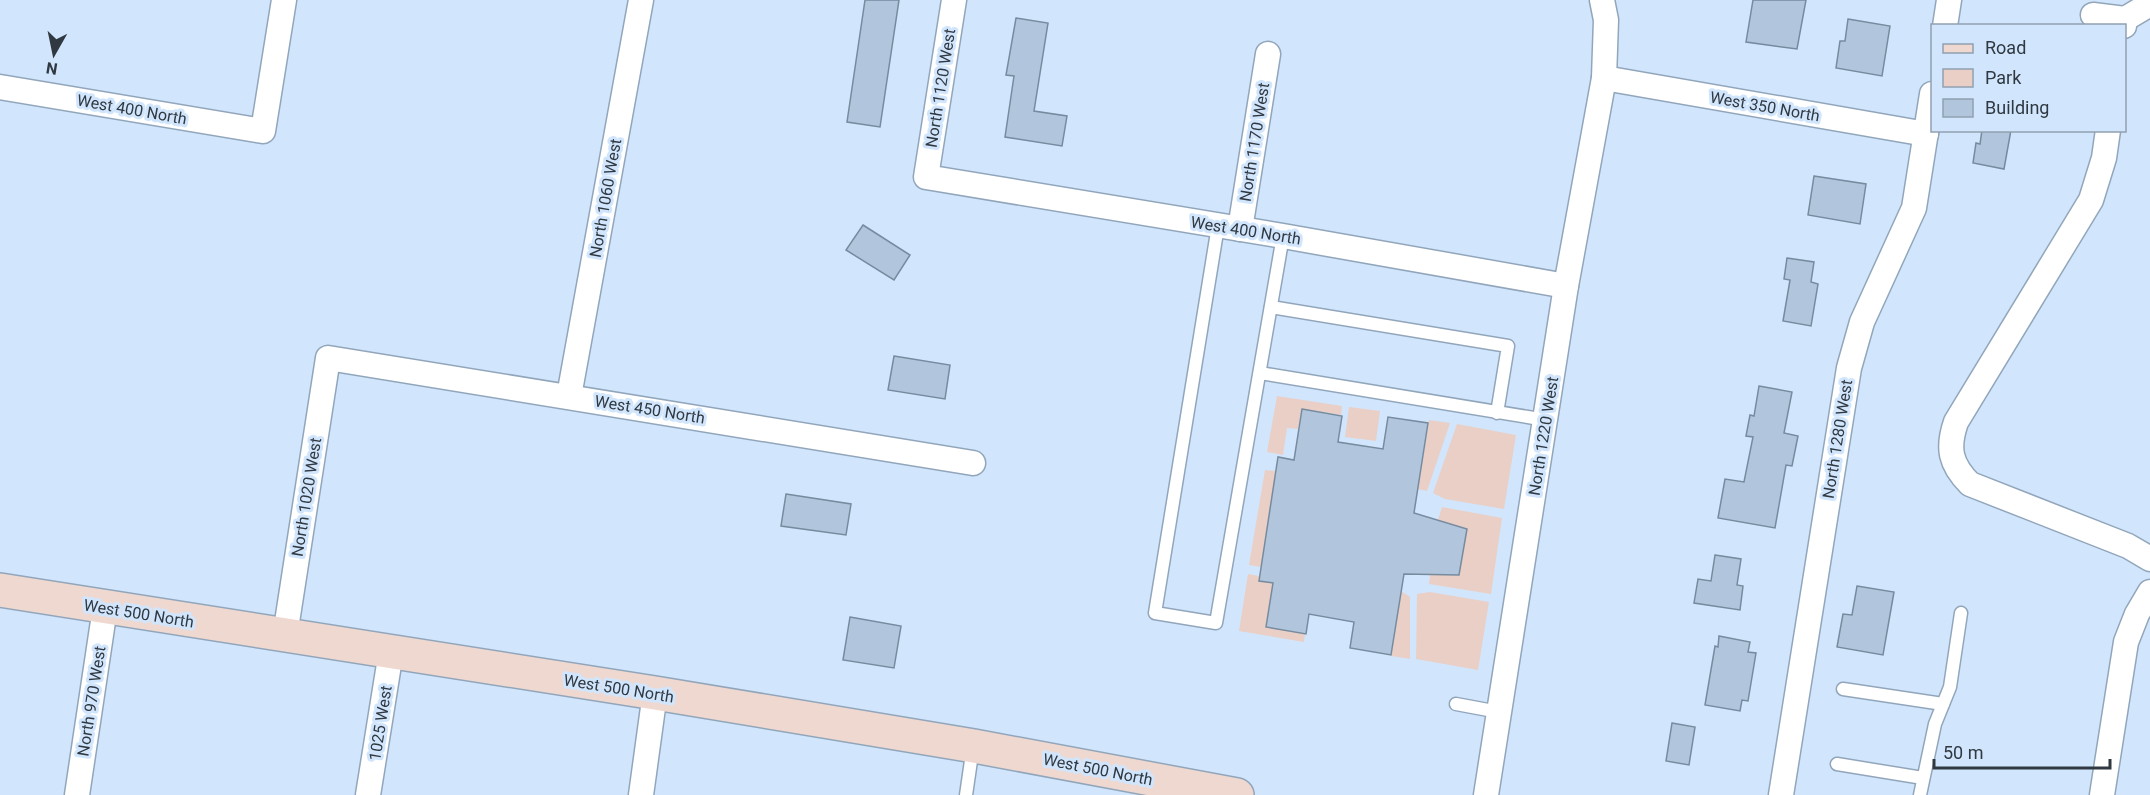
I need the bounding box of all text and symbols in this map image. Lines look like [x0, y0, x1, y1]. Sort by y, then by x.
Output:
north arrow [24, 24, 84, 84]
legend [1931, 24, 2126, 132]
street label: North 1120 West [922, 27, 959, 149]
text: Road [1985, 37, 2026, 58]
text: N [45, 58, 59, 79]
text: Park [1985, 67, 2022, 88]
street label: North 1170 West [1236, 81, 1273, 203]
street label: West 350 North [1708, 87, 1821, 126]
street label: West 400 North [75, 90, 188, 129]
text: Building [1985, 97, 2049, 118]
street label: North 1060 West [586, 137, 625, 259]
street label: West 400 North [1189, 212, 1302, 249]
street label: North 1220 West [1525, 375, 1562, 497]
street label: North 1280 West [1819, 378, 1856, 500]
street label: West 450 North [593, 391, 706, 428]
street label: North 1020 West [288, 436, 325, 558]
street label: West 500 North [82, 595, 195, 632]
street label: North 970 West [73, 645, 110, 758]
street label: West 500 North [562, 670, 675, 707]
street label: 1025 West [365, 684, 396, 762]
scale bar [1934, 732, 2110, 770]
text: 50 m [1943, 742, 1983, 763]
street label: West 500 North [1041, 750, 1154, 789]

